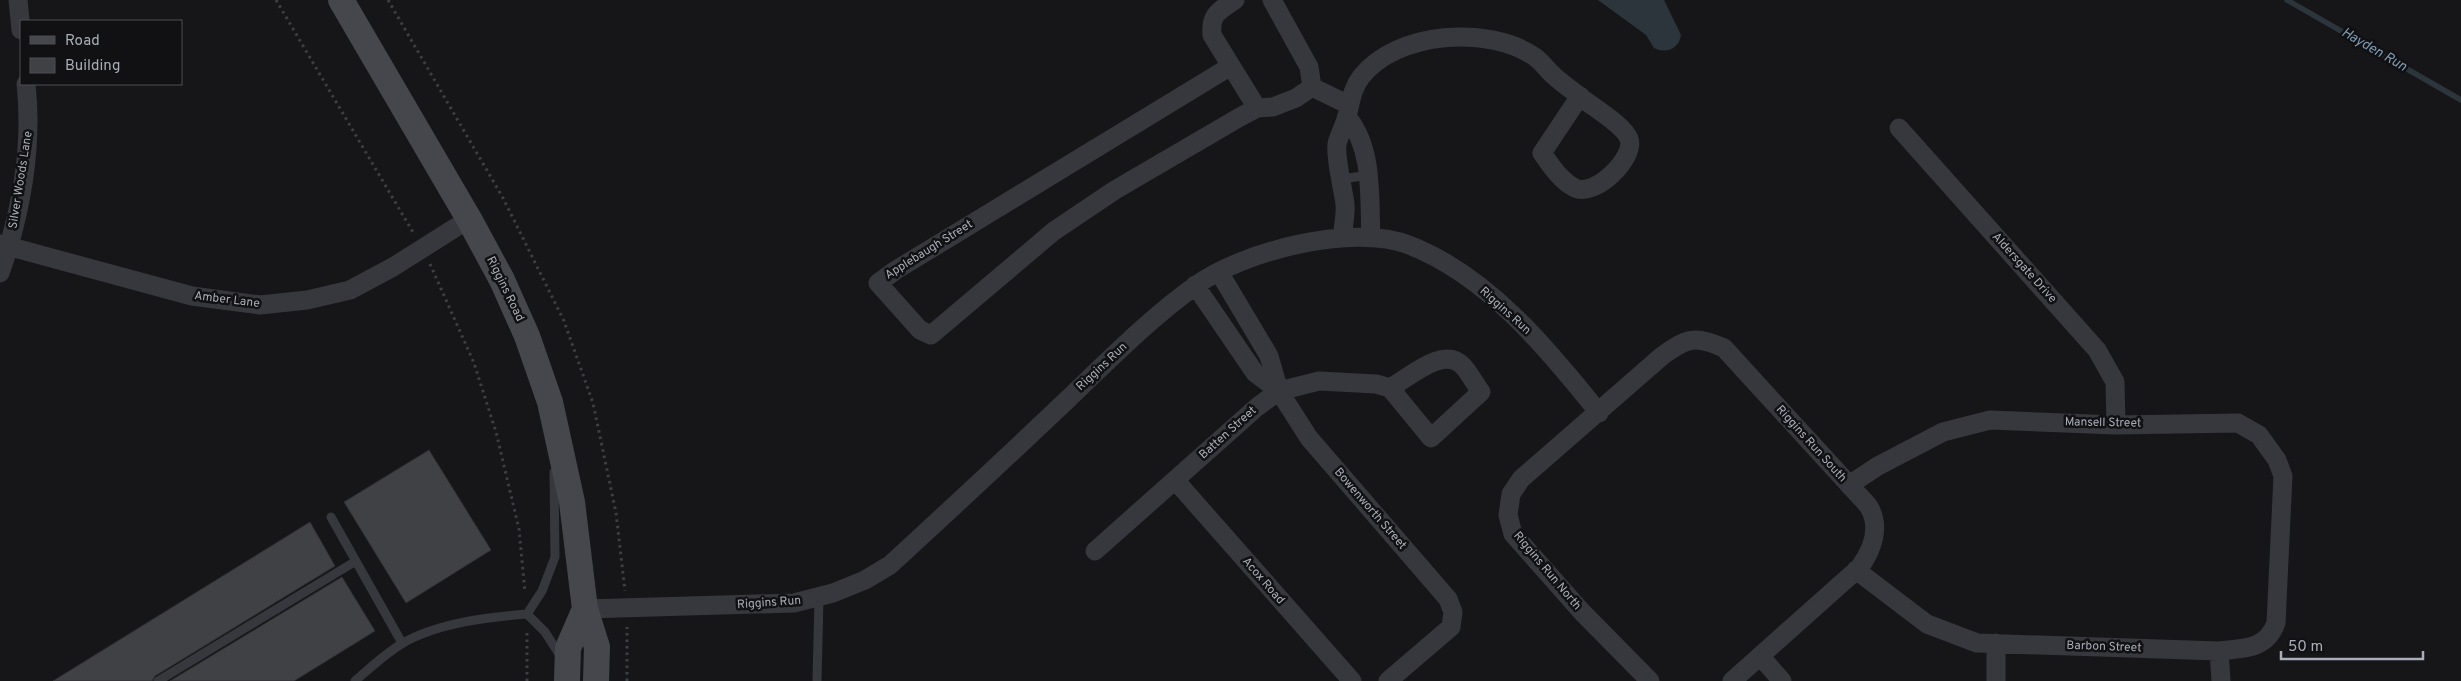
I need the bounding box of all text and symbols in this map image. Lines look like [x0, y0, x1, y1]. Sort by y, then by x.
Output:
legend [20, 20, 182, 85]
water label: Hayden Run [2338, 24, 2410, 76]
text: Road [65, 32, 100, 51]
text: Building [65, 57, 120, 76]
street label: Silver Woods Lane [5, 130, 37, 230]
street label: Applebaugh Street [882, 217, 976, 283]
street label: Aldersgate Drive [1988, 229, 2060, 307]
street label: Riggins Road [482, 254, 528, 324]
street label: Riggins Run [1476, 284, 1534, 338]
street label: Amber Lane [193, 288, 261, 312]
street label: Riggins Run [1073, 339, 1131, 395]
street label: Riggins Run South [1772, 402, 1850, 486]
street label: Batten Street [1196, 403, 1260, 463]
street label: Mansell Street [2065, 414, 2141, 432]
street label: Bowenworth Street [1330, 465, 1410, 553]
street label: Riggins Run North [1509, 528, 1585, 614]
street label: Acox Road [1238, 554, 1288, 608]
street label: Riggins Run [736, 593, 802, 613]
scale bar [2281, 628, 2424, 660]
street label: Barbon Street [2066, 638, 2142, 656]
text: 50 m [2288, 638, 2323, 657]

